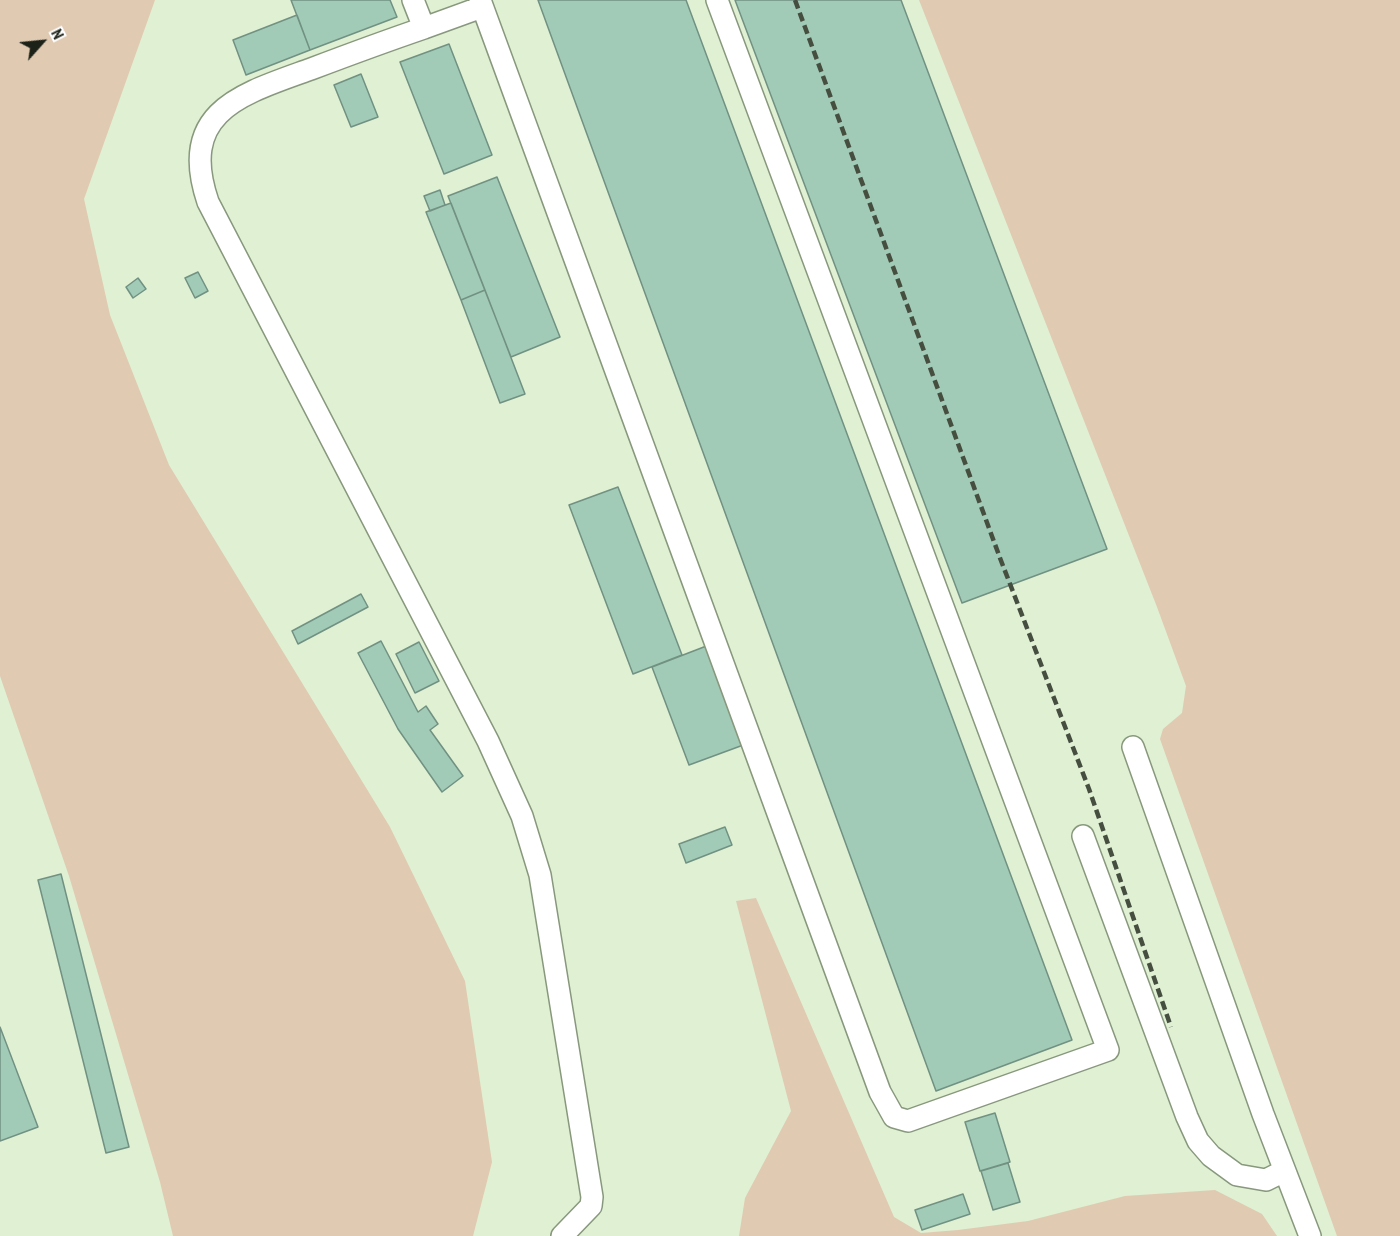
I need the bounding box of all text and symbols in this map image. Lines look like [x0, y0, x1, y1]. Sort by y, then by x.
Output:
north arrow [12, 12, 72, 72]
text: N [47, 25, 69, 42]

